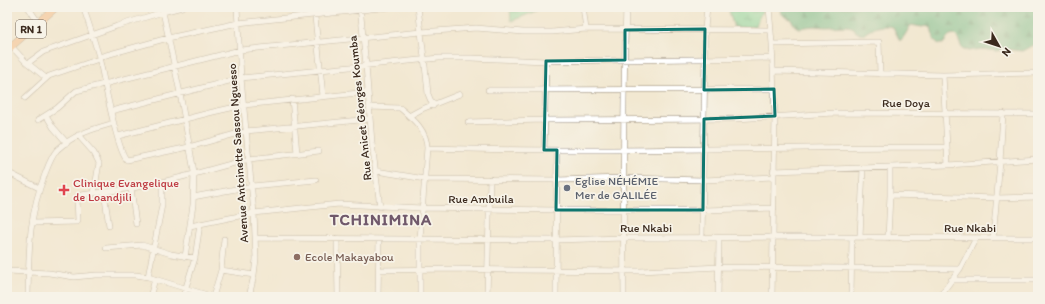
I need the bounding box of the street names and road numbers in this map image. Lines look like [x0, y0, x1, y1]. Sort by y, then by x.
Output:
road number: RN 1 [16, 20, 46, 38]
street label: Rue Anicet Géorges Koumba [345, 34, 375, 181]
street label: Avenue Antoinette Sassou Nguesso [225, 63, 251, 243]
street label: Rue Doya [882, 96, 931, 110]
street label: Rue Ambuila [448, 192, 514, 206]
street label: Rue Nkabi [620, 221, 672, 235]
street label: Rue Nkabi [944, 221, 996, 235]

